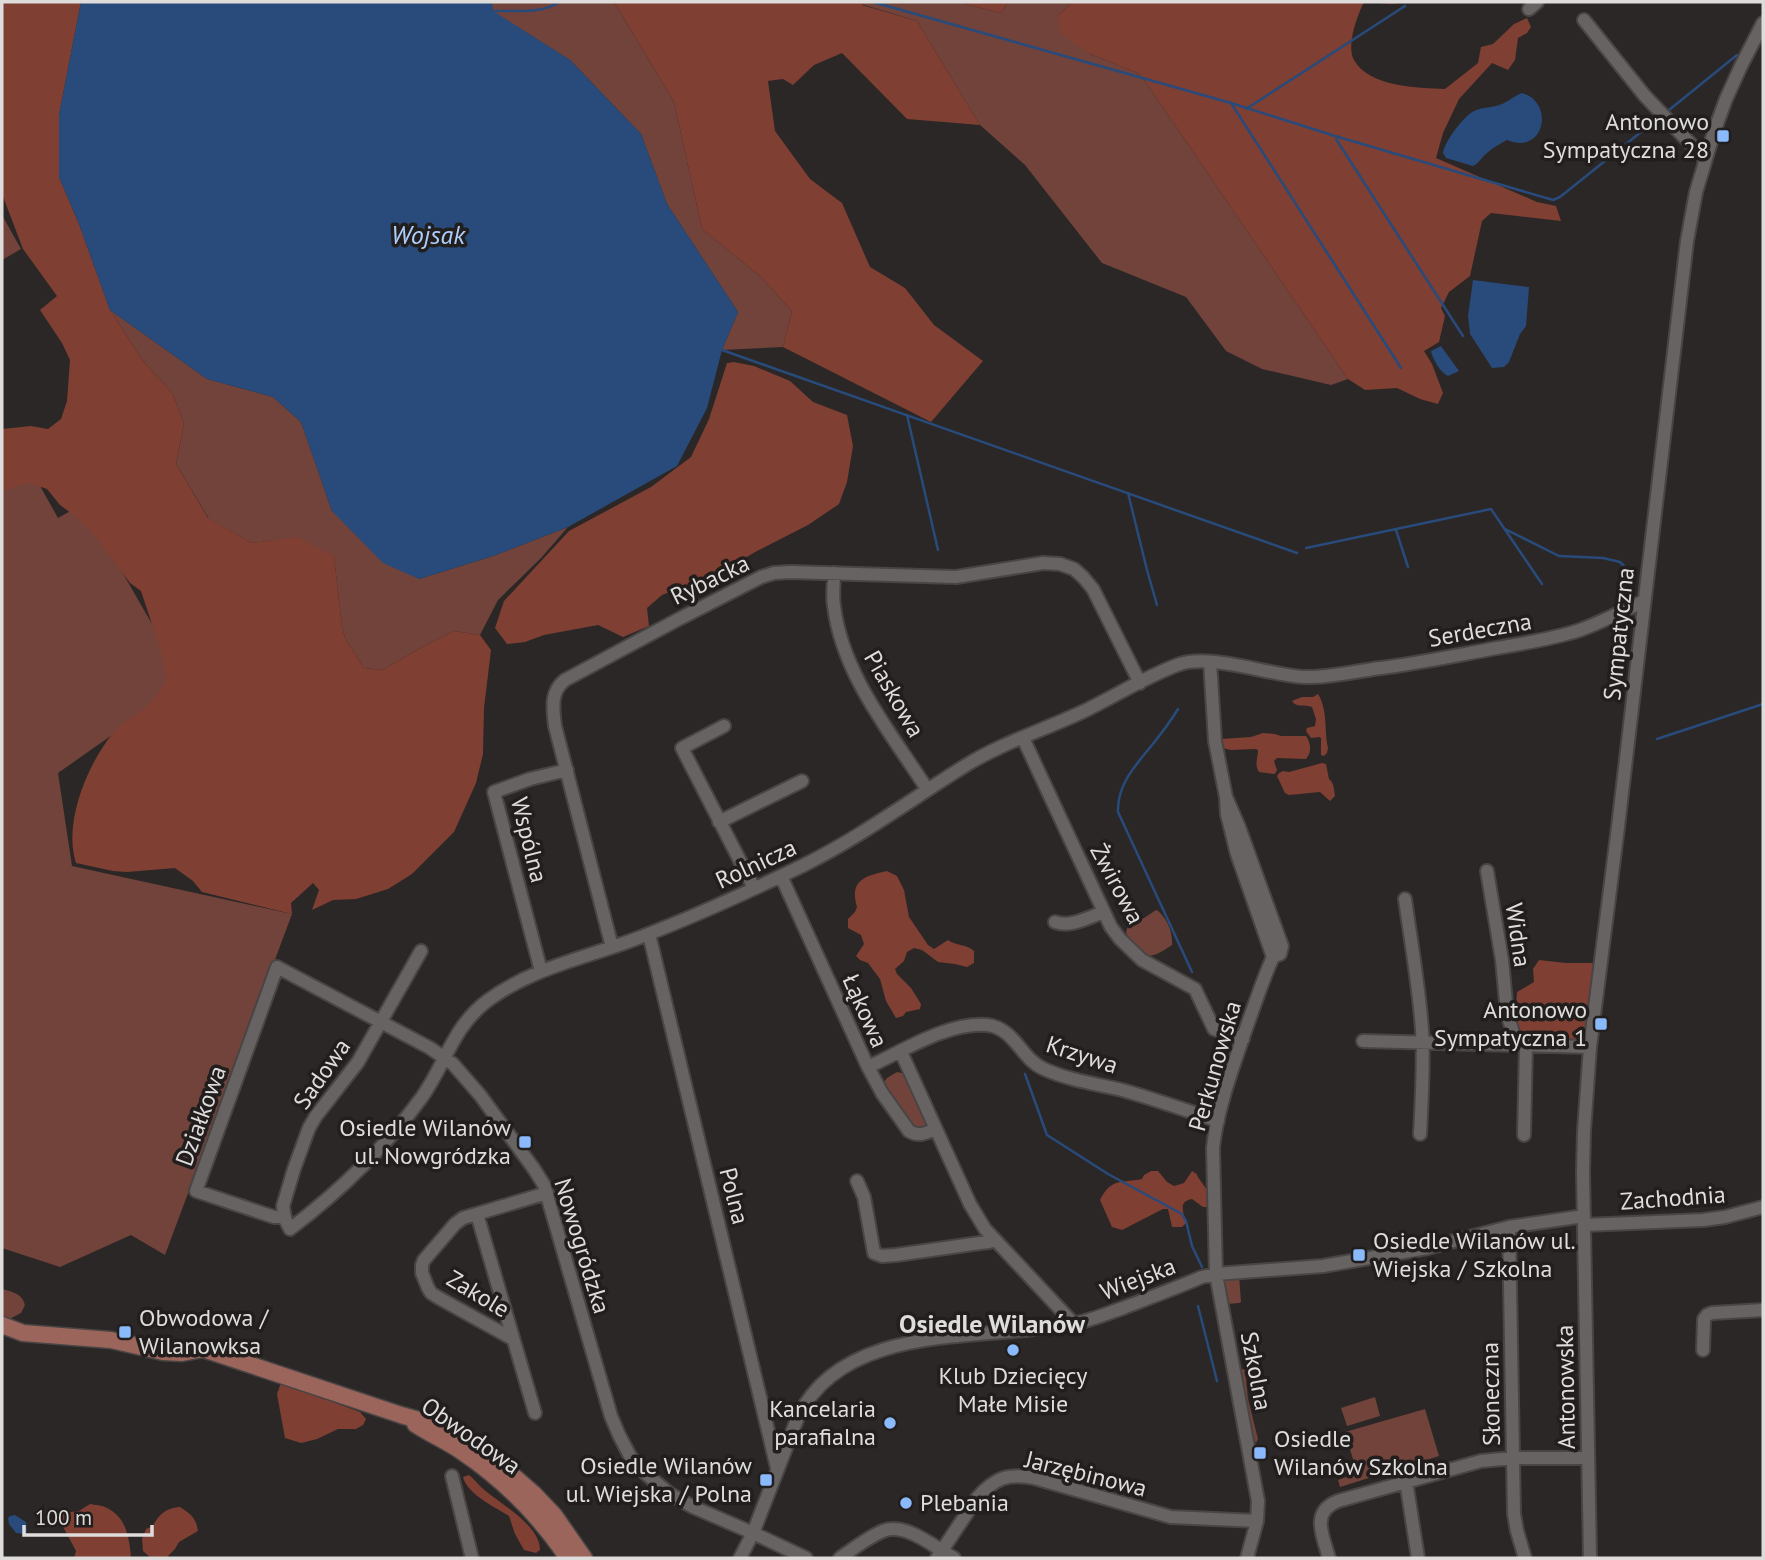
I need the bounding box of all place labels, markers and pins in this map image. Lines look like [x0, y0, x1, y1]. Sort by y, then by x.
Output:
place label: Antonowo Sympatyczna 28 [1543, 106, 1709, 165]
marker: Antonowo Sympatyczna 28 [1715, 128, 1731, 144]
place label: Antonowo Sympatyczna 1 [1434, 994, 1587, 1053]
marker: Antonowo Sympatyczna 1 [1593, 1016, 1609, 1032]
place label: Osiedle Wilanów ul. Nowgródzka [339, 1112, 511, 1171]
marker: Osiedle Wilanów ul. Nowgródzka [517, 1134, 533, 1150]
place label: Osiedle Wilanów ul. Wiejska / Szkolna [1373, 1225, 1576, 1284]
marker: Osiedle Wilanów ul. Wiejska / Szkolna [1351, 1247, 1367, 1263]
place label: Obwodowa / Wilanowksa [139, 1302, 270, 1361]
marker: Obwodowa / Wilanowksa [117, 1324, 133, 1340]
marker: Klub Dziecięcy Małe Misie [1005, 1342, 1021, 1358]
place label: Klub Dziecięcy Małe Misie [938, 1360, 1088, 1419]
place label: Kancelaria parafialna [769, 1393, 876, 1452]
marker: Kancelaria parafialna [882, 1415, 898, 1431]
place label: Osiedle Wilanów Szkolna [1274, 1423, 1448, 1482]
marker: Osiedle Wilanów Szkolna [1252, 1445, 1268, 1461]
place label: Osiedle Wilanów ul. Wiejska / Polna [566, 1450, 752, 1509]
marker: Osiedle Wilanów ul. Wiejska / Polna [758, 1472, 774, 1488]
place label: Plebania [920, 1487, 1009, 1518]
marker: Plebania [898, 1495, 914, 1511]

